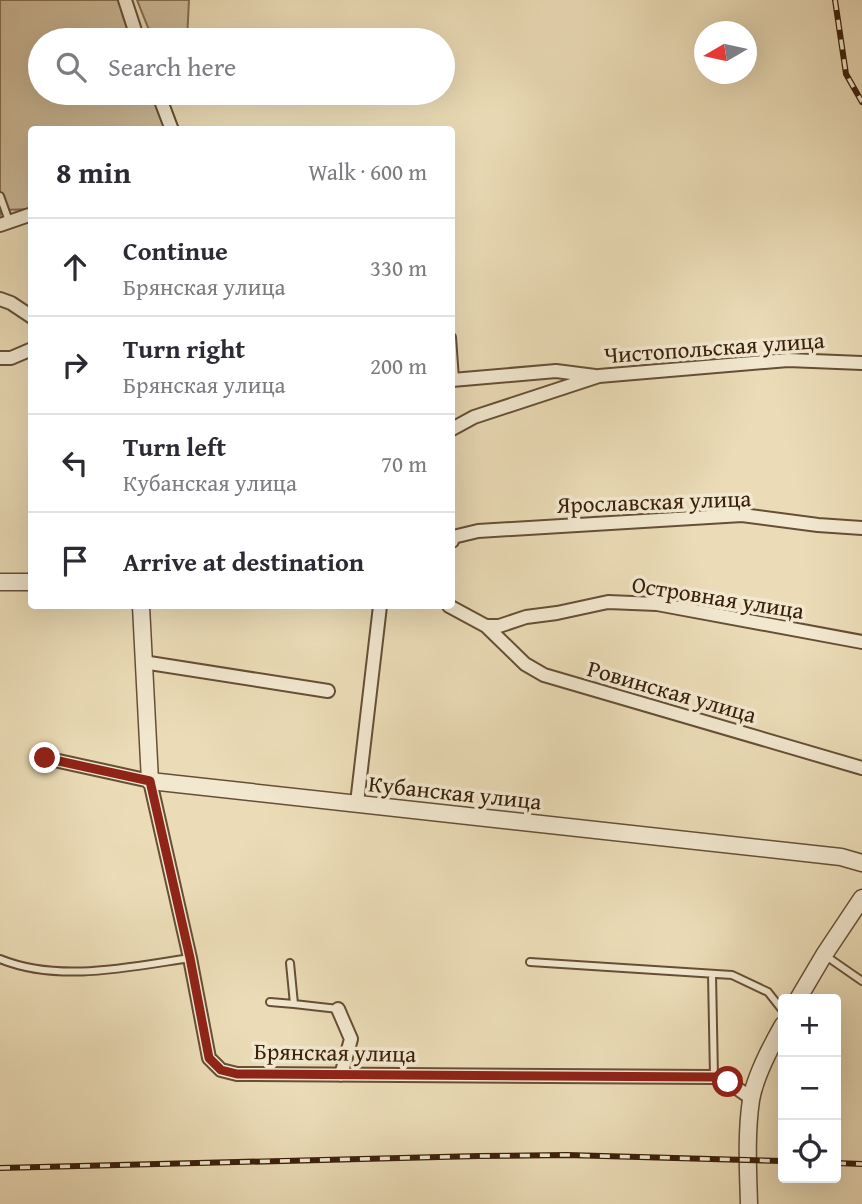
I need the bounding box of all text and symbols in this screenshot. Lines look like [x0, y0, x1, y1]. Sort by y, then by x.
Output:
north arrow [694, 21, 757, 84]
search box [28, 28, 455, 105]
text: Search here [108, 47, 236, 86]
icon: search [52, 48, 90, 86]
text: 8 min [56, 150, 131, 194]
text: Walk · 600 m [308, 155, 427, 188]
text: Continue [123, 231, 228, 270]
icon: ahead [56, 248, 94, 286]
text: 330 m [370, 251, 427, 284]
text: Брянская улица [123, 270, 285, 303]
street label: Чистопольская улица [603, 323, 825, 371]
text: Turn right [123, 329, 245, 368]
icon: right [56, 346, 94, 384]
text: 200 m [370, 349, 427, 382]
text: Брянская улица [123, 368, 285, 401]
text: Turn left [123, 427, 226, 466]
icon: left [56, 444, 94, 482]
text: 70 m [381, 447, 427, 480]
text: Кубанская улица [123, 466, 297, 499]
street label: Ярославская улица [555, 481, 752, 521]
icon: arrive [56, 542, 94, 580]
text: Arrive at destination [123, 542, 364, 581]
street label: Островная улица [630, 567, 806, 627]
street label: Ровинская улица [584, 651, 760, 731]
route end [29, 742, 60, 773]
street label: Кубанская улица [367, 767, 543, 818]
map controls [778, 994, 841, 1183]
button: + [778, 994, 841, 1057]
street label: Брянская улица [254, 1034, 417, 1070]
button: − [778, 1057, 841, 1120]
route start [712, 1066, 743, 1097]
button: locate [778, 1120, 841, 1183]

